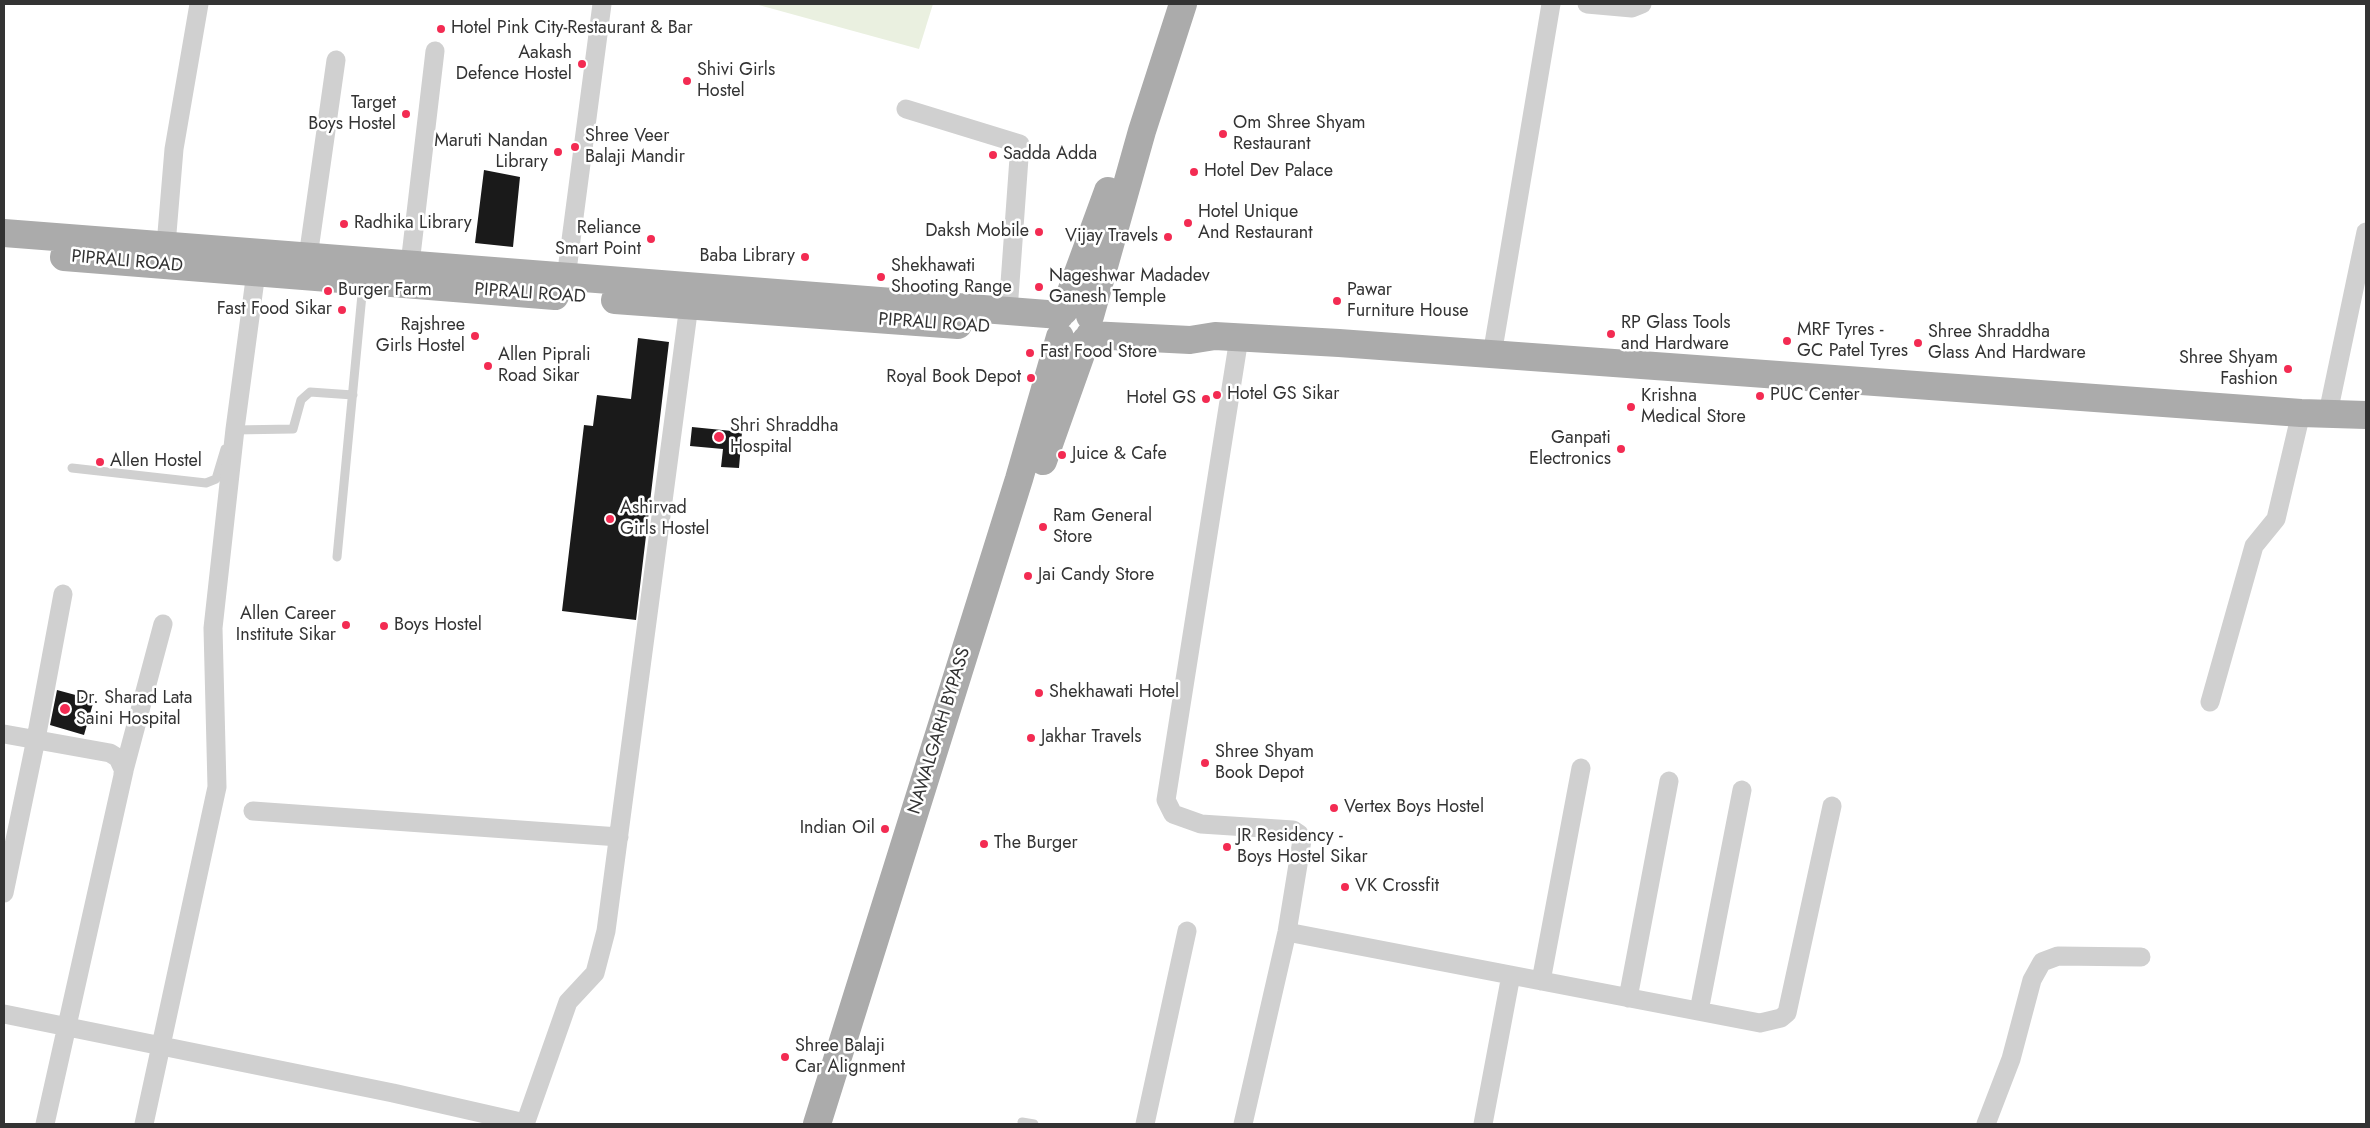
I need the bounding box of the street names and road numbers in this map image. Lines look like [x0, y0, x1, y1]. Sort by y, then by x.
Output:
street label: PIPRALI ROAD [70, 246, 184, 278]
street label: PIPRALI ROAD [473, 279, 587, 309]
street label: PIPRALI ROAD [877, 309, 991, 339]
street label: NAWALGARH BYPASS [904, 645, 976, 817]

